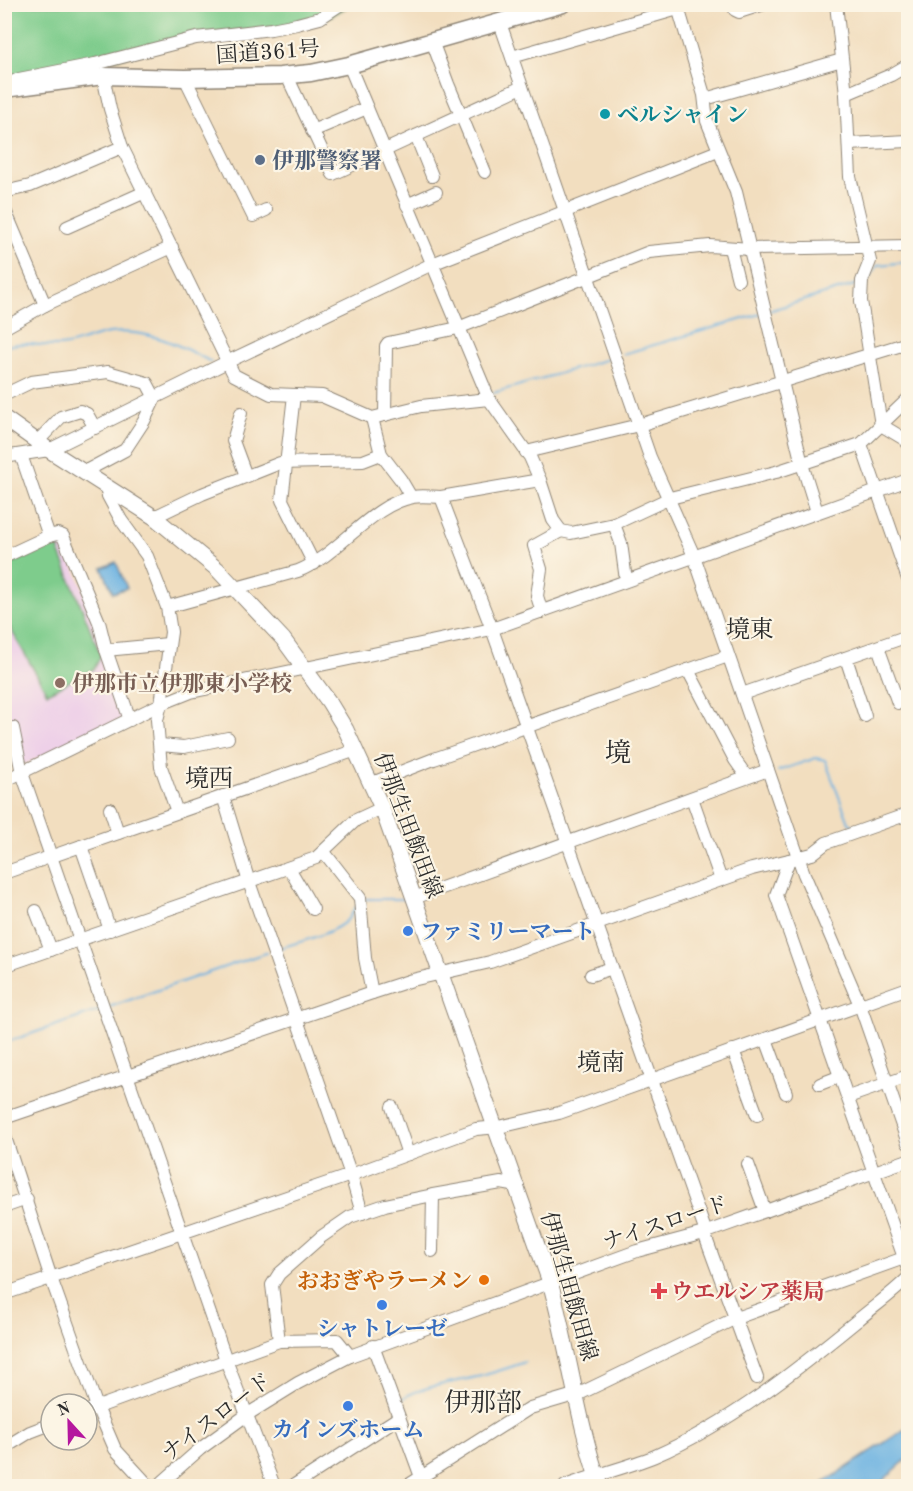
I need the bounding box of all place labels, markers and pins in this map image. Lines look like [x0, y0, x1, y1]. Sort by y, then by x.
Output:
place label: ベルシャイン [617, 104, 748, 127]
marker: ベルシャイン [598, 107, 612, 121]
place label: 伊那警察署 [272, 149, 382, 173]
marker: 伊那警察署 [253, 153, 267, 167]
place label: 伊那市立伊那東小学校 [72, 672, 292, 696]
marker: 伊那市立伊那東小学校 [53, 676, 67, 690]
place label: ファミリーマート [420, 921, 596, 944]
marker: ファミリーマート [401, 924, 415, 938]
place label: おおぎやラーメン [297, 1269, 472, 1293]
marker: おおぎやラーメン [477, 1273, 491, 1287]
place label: ウエルシア薬局 [671, 1280, 824, 1304]
marker: ウエルシア薬局 [652, 1284, 666, 1298]
marker: シャトレーゼ [375, 1298, 389, 1312]
place label: シャトレーゼ [316, 1318, 448, 1341]
marker: カインズホーム [341, 1399, 355, 1413]
place label: カインズホーム [272, 1418, 424, 1442]

